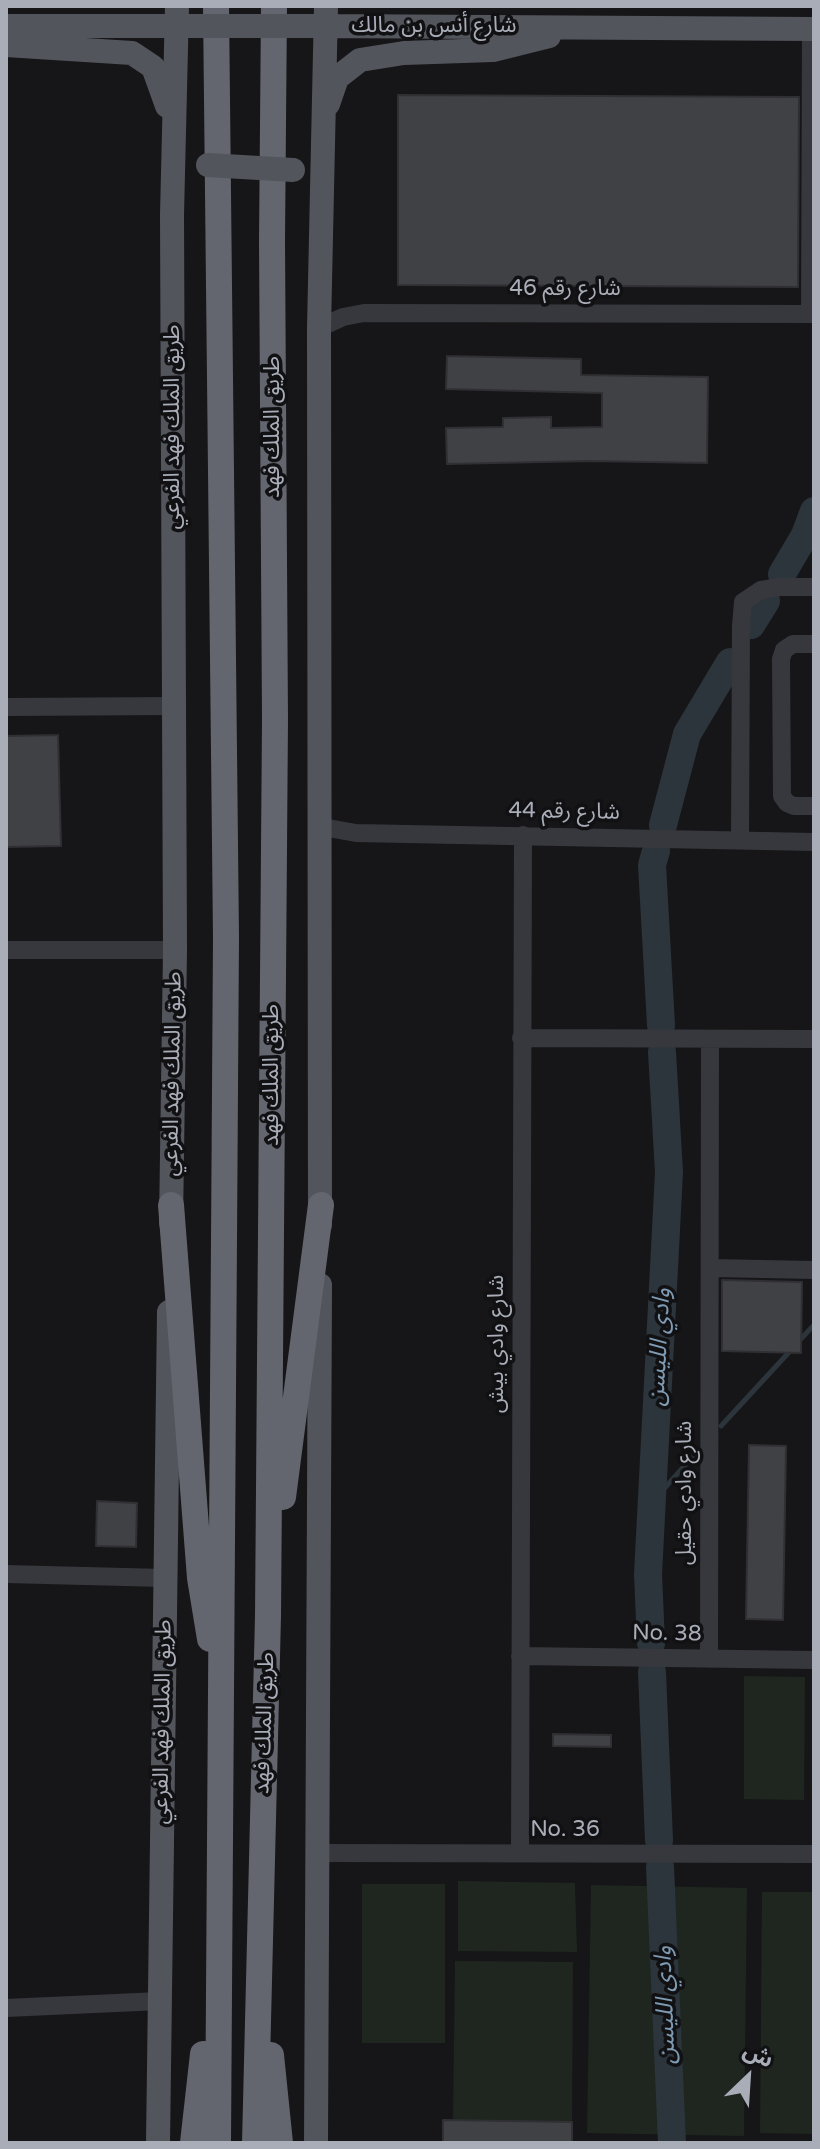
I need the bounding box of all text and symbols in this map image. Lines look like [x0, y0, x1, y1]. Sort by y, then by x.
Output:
street label: شارع أنس بن مالك [352, 13, 516, 39]
street label: شارع رقم 46 [509, 276, 621, 302]
street label: طريق الملك فهد الفرعي [160, 325, 186, 529]
street label: طريق الملك فهد [260, 356, 286, 498]
street label: شارع رقم 44 [508, 798, 620, 826]
street label: طريق الملك فهد الفرعي [158, 971, 188, 1177]
street label: طريق الملك فهد [259, 1004, 285, 1146]
street label: شارع وادي بيش [484, 1275, 510, 1413]
water label: وادي الليسن [643, 1287, 677, 1407]
street label: شارع وادي حقيل [672, 1421, 698, 1565]
street label: طريق الملك فهد الفرعي [148, 1619, 178, 1825]
street label: No. 38 [632, 1620, 702, 1648]
street label: طريق الملك فهد [249, 1652, 281, 1794]
street label: No. 36 [530, 1817, 600, 1843]
water label: وادي الليسن [650, 1945, 682, 2065]
north arrow [708, 2037, 788, 2117]
text: ش [739, 2037, 777, 2073]

